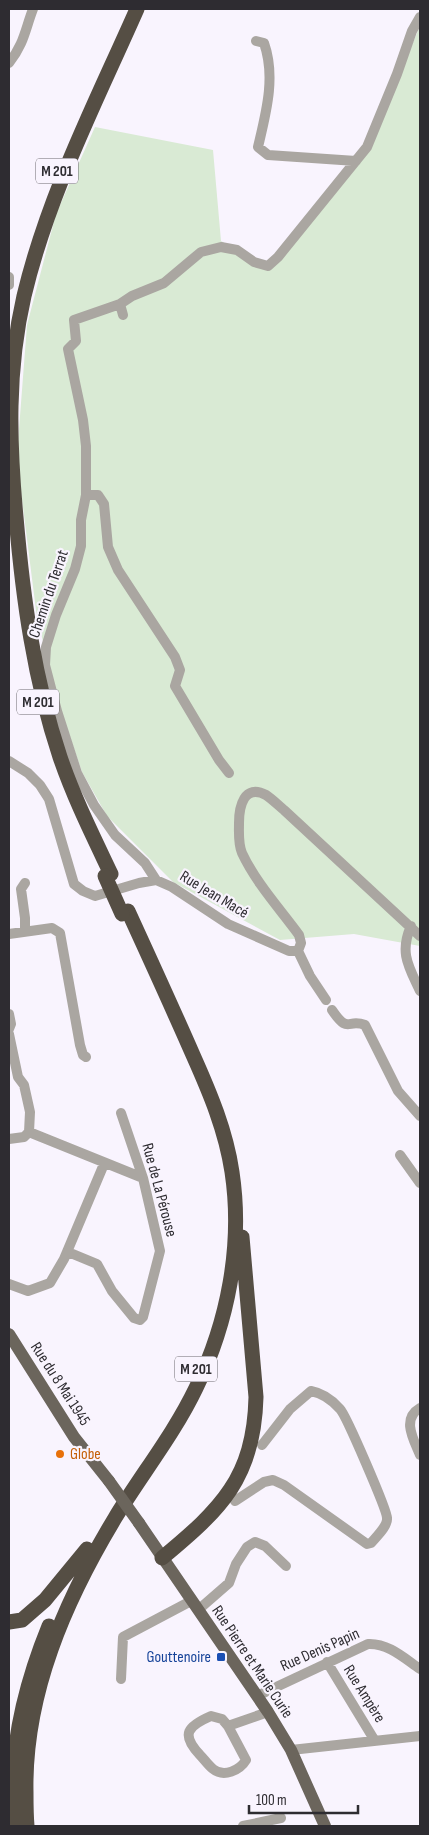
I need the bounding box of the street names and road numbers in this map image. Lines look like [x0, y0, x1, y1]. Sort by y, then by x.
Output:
road number: M 201 [36, 158, 78, 184]
street label: Chemin du Terrat [25, 548, 73, 640]
road number: M 201 [17, 690, 59, 714]
street label: Rue Jean Macé [176, 867, 252, 923]
street label: Rue de La Pérouse [137, 1141, 181, 1239]
street label: Rue du 8 Mai 1945 [26, 1339, 94, 1429]
road number: M 201 [175, 1356, 217, 1382]
street label: Rue Pierre et Marie Curie [207, 1602, 297, 1722]
street label: Rue Denis Papin [277, 1624, 363, 1676]
street label: Rue Ampère [339, 1662, 389, 1726]

